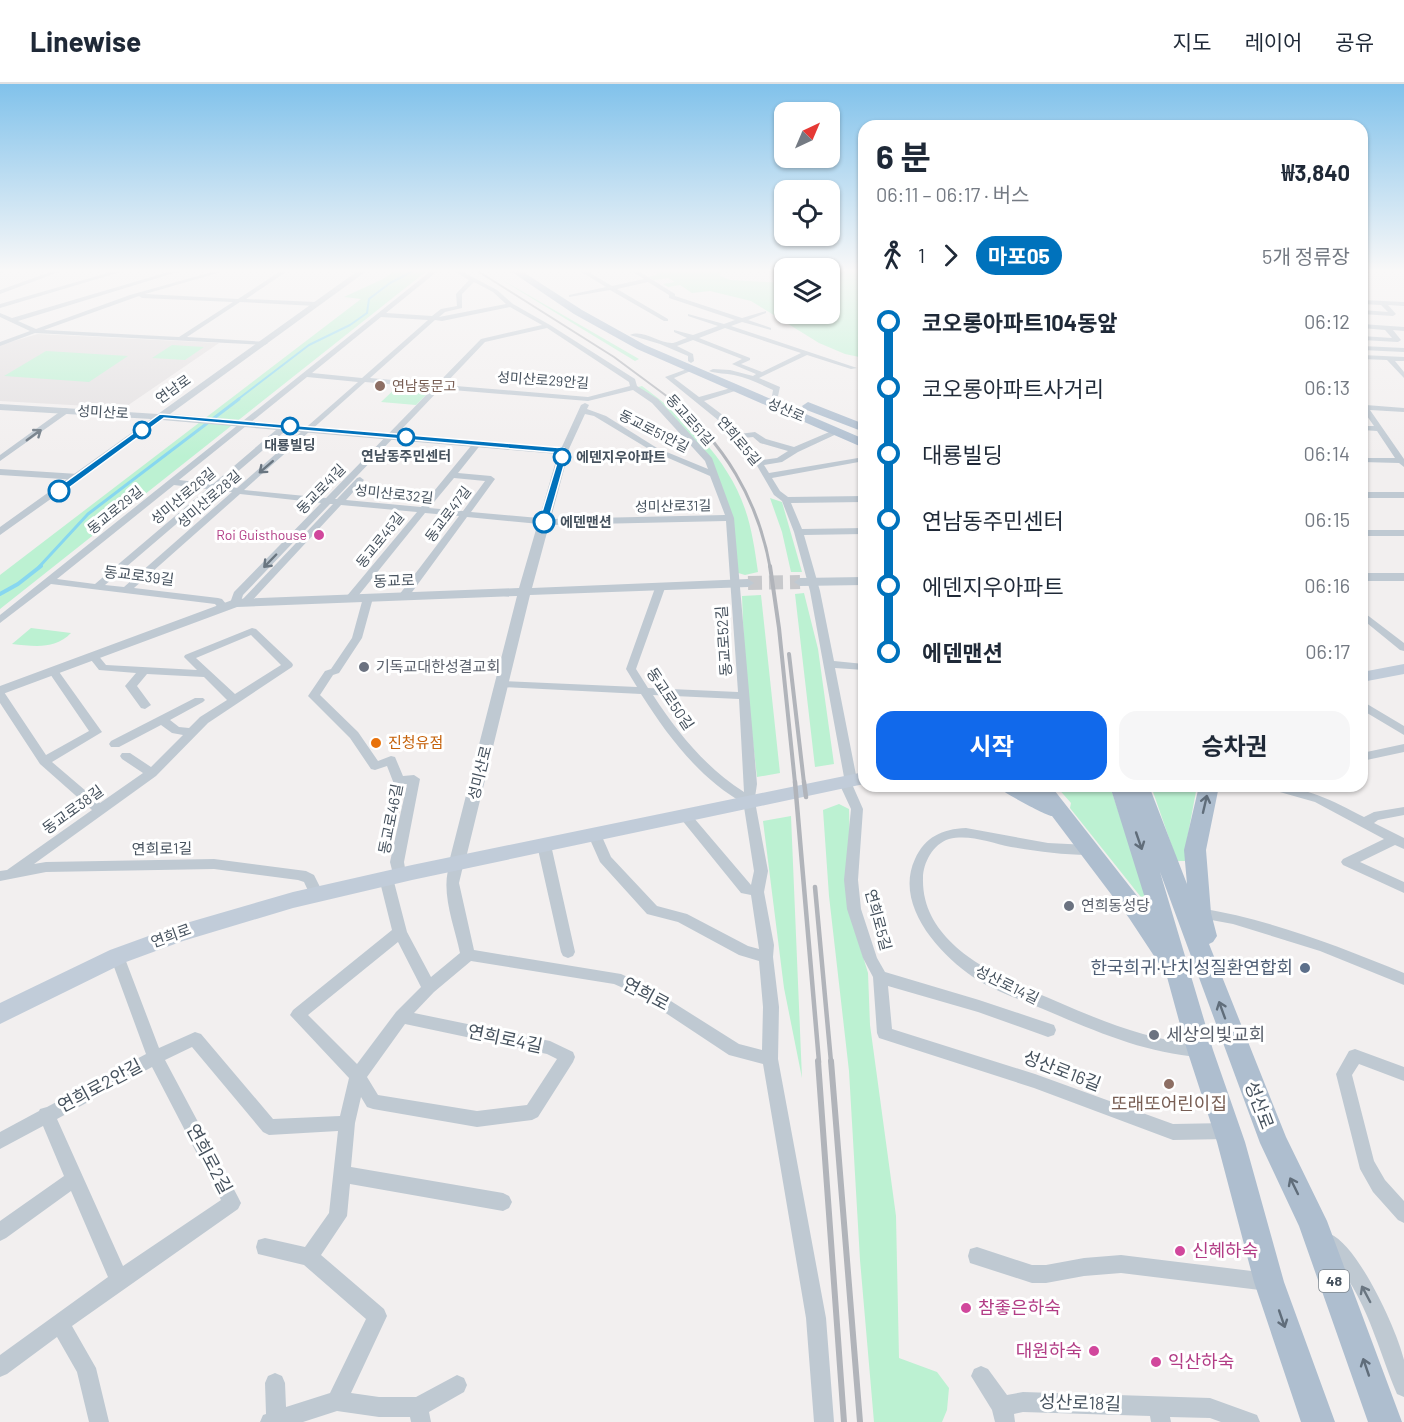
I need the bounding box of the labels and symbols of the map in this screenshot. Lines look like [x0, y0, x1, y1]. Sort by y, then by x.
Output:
north arrow [774, 102, 840, 168]
street label: 성미산로29안길 [497, 368, 590, 391]
street label: 연남로 [152, 370, 194, 407]
place label: 연남동문고 [392, 377, 457, 394]
marker: 연남동문고 [373, 379, 387, 393]
street label: 동교로51길 [663, 390, 718, 449]
street label: 성산로 [765, 394, 807, 425]
street label: 성미산로 [77, 402, 129, 421]
street label: 동교로51안길 [616, 406, 692, 455]
street label: 연희로5길 [714, 413, 765, 469]
marker: 대룡빌딩 [281, 417, 299, 435]
unlabelled marker [133, 421, 151, 439]
marker: 연남동주민센터 [397, 428, 415, 446]
one-way arrow [26, 429, 42, 441]
place label: 대룡빌딩 [264, 436, 316, 453]
place label: 연남동주민센터 [361, 447, 451, 464]
marker: 에덴지우아파트 [553, 448, 571, 466]
place label: 에덴지우아파트 [576, 448, 666, 465]
one-way arrow [259, 460, 274, 474]
street label: 동교로41길 [293, 460, 349, 517]
street label: 성미산로26길 [147, 464, 218, 528]
street label: 성미산로28길 [173, 466, 244, 531]
unlabelled marker [48, 480, 70, 502]
street label: 성미산로32길 [354, 481, 434, 506]
street label: 동교로29길 [84, 482, 146, 537]
street label: 동교로47길 [421, 482, 474, 545]
street label: 성미산로31길 [635, 496, 711, 515]
street label: 동교로45길 [352, 509, 407, 571]
marker: 에덴맨션 [533, 511, 555, 533]
place label: 에덴맨션 [560, 513, 612, 530]
place label: Roi Guisthouse [216, 526, 307, 543]
marker: Roi Guisthouse [312, 528, 326, 542]
one-way arrow [263, 554, 277, 569]
street label: 동교로39길 [103, 562, 175, 588]
street label: 동교로 [373, 570, 415, 590]
street label: 동교로52길 [712, 605, 734, 677]
place label: 기독교대한성결교회 [376, 657, 500, 675]
marker: 기독교대한성결교회 [357, 660, 371, 674]
street label: 동교로50길 [643, 664, 698, 733]
place label: 진청유점 [388, 733, 443, 751]
marker: 진청유점 [369, 736, 383, 750]
street label: 성미산로 [464, 744, 494, 802]
street label: 동교로38길 [39, 781, 106, 837]
street label: 동교로46길 [374, 782, 406, 855]
one-way arrow [1200, 795, 1212, 814]
one-way arrow [1134, 831, 1145, 850]
street label: 연희로1길 [132, 838, 192, 858]
street label: 연희로5길 [862, 887, 896, 952]
place label: 연희동성당 [1081, 896, 1150, 914]
marker: 연희동성당 [1062, 899, 1076, 913]
street label: 연희로 [148, 920, 193, 951]
place label: 한국희귀·난치성질환연합회 [1091, 956, 1293, 978]
street label: 성산로14길 [973, 961, 1042, 1007]
marker: 한국희귀·난치성질환연합회 [1298, 961, 1312, 975]
street label: 연희로 [619, 972, 674, 1014]
one-way arrow [1216, 1002, 1227, 1020]
street label: 연희로4길 [466, 1019, 545, 1057]
place label: 세상의빛교회 [1166, 1023, 1265, 1045]
marker: 세상의빛교회 [1147, 1028, 1161, 1042]
street label: 성산로16길 [1020, 1045, 1104, 1095]
street label: 연희로2안길 [54, 1054, 146, 1117]
marker: 또래또어린이집 [1162, 1077, 1176, 1091]
street label: 성산로 [1241, 1078, 1279, 1132]
place label: 또래또어린이집 [1111, 1092, 1227, 1114]
street label: 연희로2길 [182, 1120, 237, 1197]
one-way arrow [1288, 1177, 1300, 1195]
place label: 신혜하숙 [1192, 1239, 1258, 1261]
marker: 신혜하숙 [1173, 1244, 1187, 1258]
road number: 48 [1319, 1270, 1349, 1292]
one-way arrow [1360, 1285, 1372, 1303]
place label: 참좋은하숙 [978, 1296, 1061, 1318]
marker: 참좋은하숙 [959, 1301, 973, 1315]
one-way arrow [1278, 1309, 1289, 1328]
place label: 대원하숙 [1016, 1339, 1082, 1361]
marker: 대원하숙 [1087, 1344, 1101, 1358]
place label: 익산하숙 [1168, 1350, 1234, 1372]
marker: 익산하숙 [1149, 1355, 1163, 1369]
one-way arrow [1360, 1358, 1371, 1377]
street label: 성산로18길 [1039, 1390, 1121, 1414]

